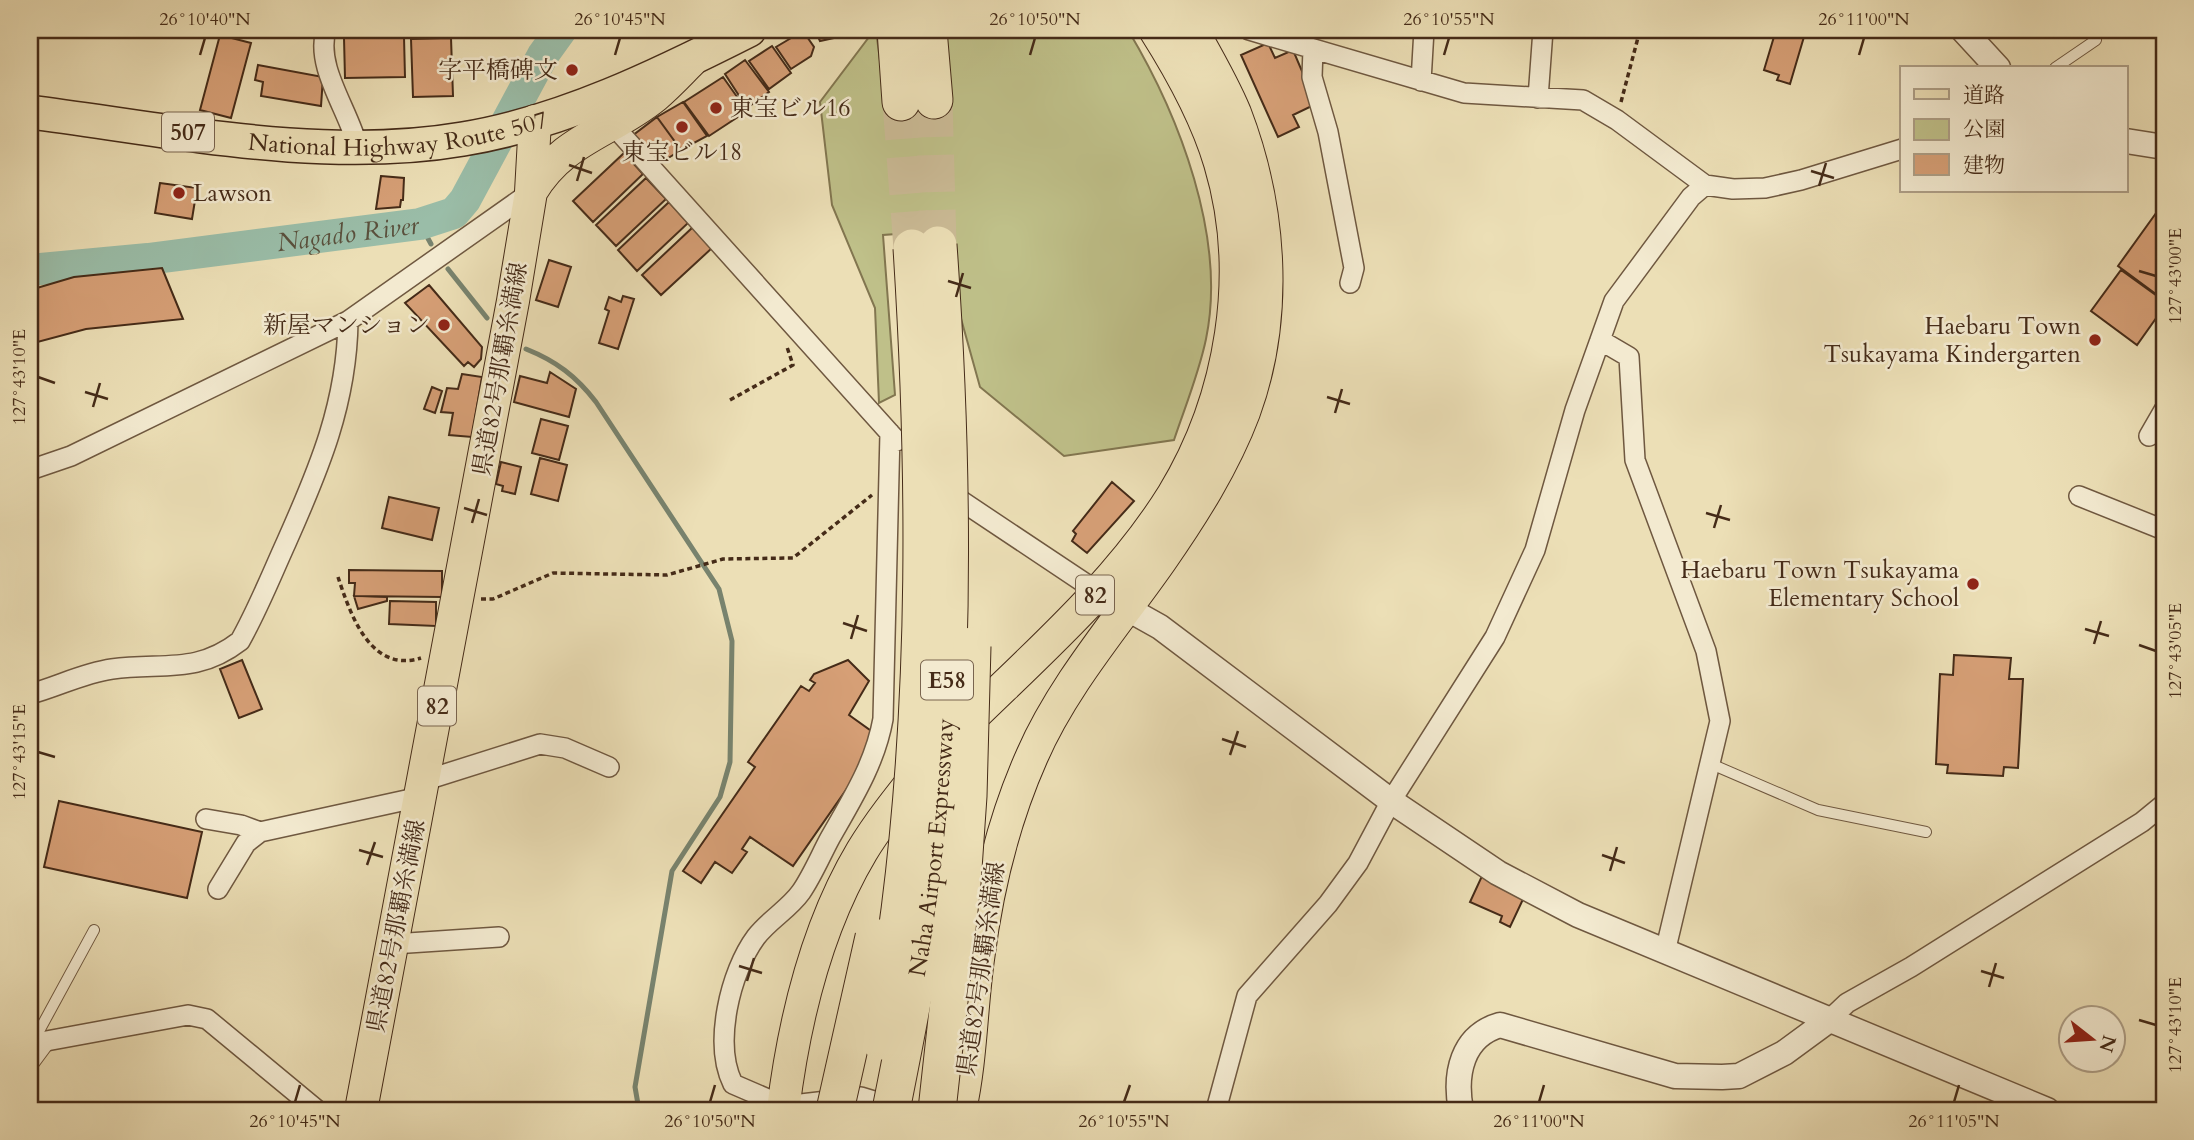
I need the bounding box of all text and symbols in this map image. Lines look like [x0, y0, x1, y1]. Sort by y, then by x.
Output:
text: 26°10'40"N [159, 7, 251, 32]
text: 26°10'45"N [574, 7, 666, 32]
text: 26°10'50"N [989, 7, 1081, 32]
text: 26°10'55"N [1403, 7, 1495, 32]
text: 26°11'00"N [1818, 7, 1910, 32]
place label: 字平橋碑文 [438, 54, 558, 87]
marker: 字平橋碑文 [564, 62, 580, 78]
legend [1900, 66, 2128, 192]
text: 道路 [1963, 81, 2005, 110]
place label: 東宝ビル16 [730, 92, 851, 125]
marker: 東宝ビル16 [708, 100, 724, 116]
street label: National Highway Route 507 [247, 103, 552, 164]
road number: 507 [162, 113, 214, 152]
text: 公園 [1963, 115, 2005, 144]
marker: 東宝ビル18 [674, 119, 690, 135]
place label: 東宝ビル18 [622, 136, 742, 169]
text: 建物 [1963, 151, 2005, 180]
place label: Lawson [193, 177, 272, 210]
marker: Lawson [171, 185, 187, 201]
water label: Nagado River [275, 207, 422, 260]
text: 127°43'00"E [2163, 228, 2188, 324]
street label: 県道82号那覇糸満線 [465, 260, 536, 479]
place label: 新屋マンション [263, 309, 430, 342]
place label: Haebaru Town Tsukayama Kindergarten [1823, 310, 2081, 371]
marker: 新屋マンション [436, 317, 452, 333]
text: 127°43'10"E [7, 329, 32, 425]
marker: Haebaru Town Tsukayama Kindergarten [2087, 332, 2103, 348]
place label: Haebaru Town Tsukayama Elementary School [1680, 554, 1960, 615]
road number: 82 [1076, 576, 1114, 614]
marker: Haebaru Town Tsukayama Elementary School [1965, 576, 1981, 592]
text: 127°43'05"E [2163, 603, 2188, 699]
road number: E58 [921, 660, 973, 700]
road number: 82 [418, 686, 456, 726]
text: 127°43'15"E [7, 704, 32, 800]
street label: Naha Airport Expressway [901, 717, 962, 979]
street label: 県道82号那覇糸満線 [360, 817, 433, 1036]
street label: 県道82号那覇糸満線 [950, 860, 1013, 1079]
text: 127°43'10"E [2163, 977, 2188, 1073]
north arrow [2058, 1004, 2128, 1074]
text: N [2092, 1032, 2122, 1056]
text: 26°10'45"N [249, 1109, 341, 1134]
text: 26°10'50"N [664, 1109, 756, 1134]
text: 26°10'55"N [1078, 1109, 1170, 1134]
text: 26°11'00"N [1493, 1109, 1585, 1134]
text: 26°11'05"N [1908, 1109, 2000, 1134]

